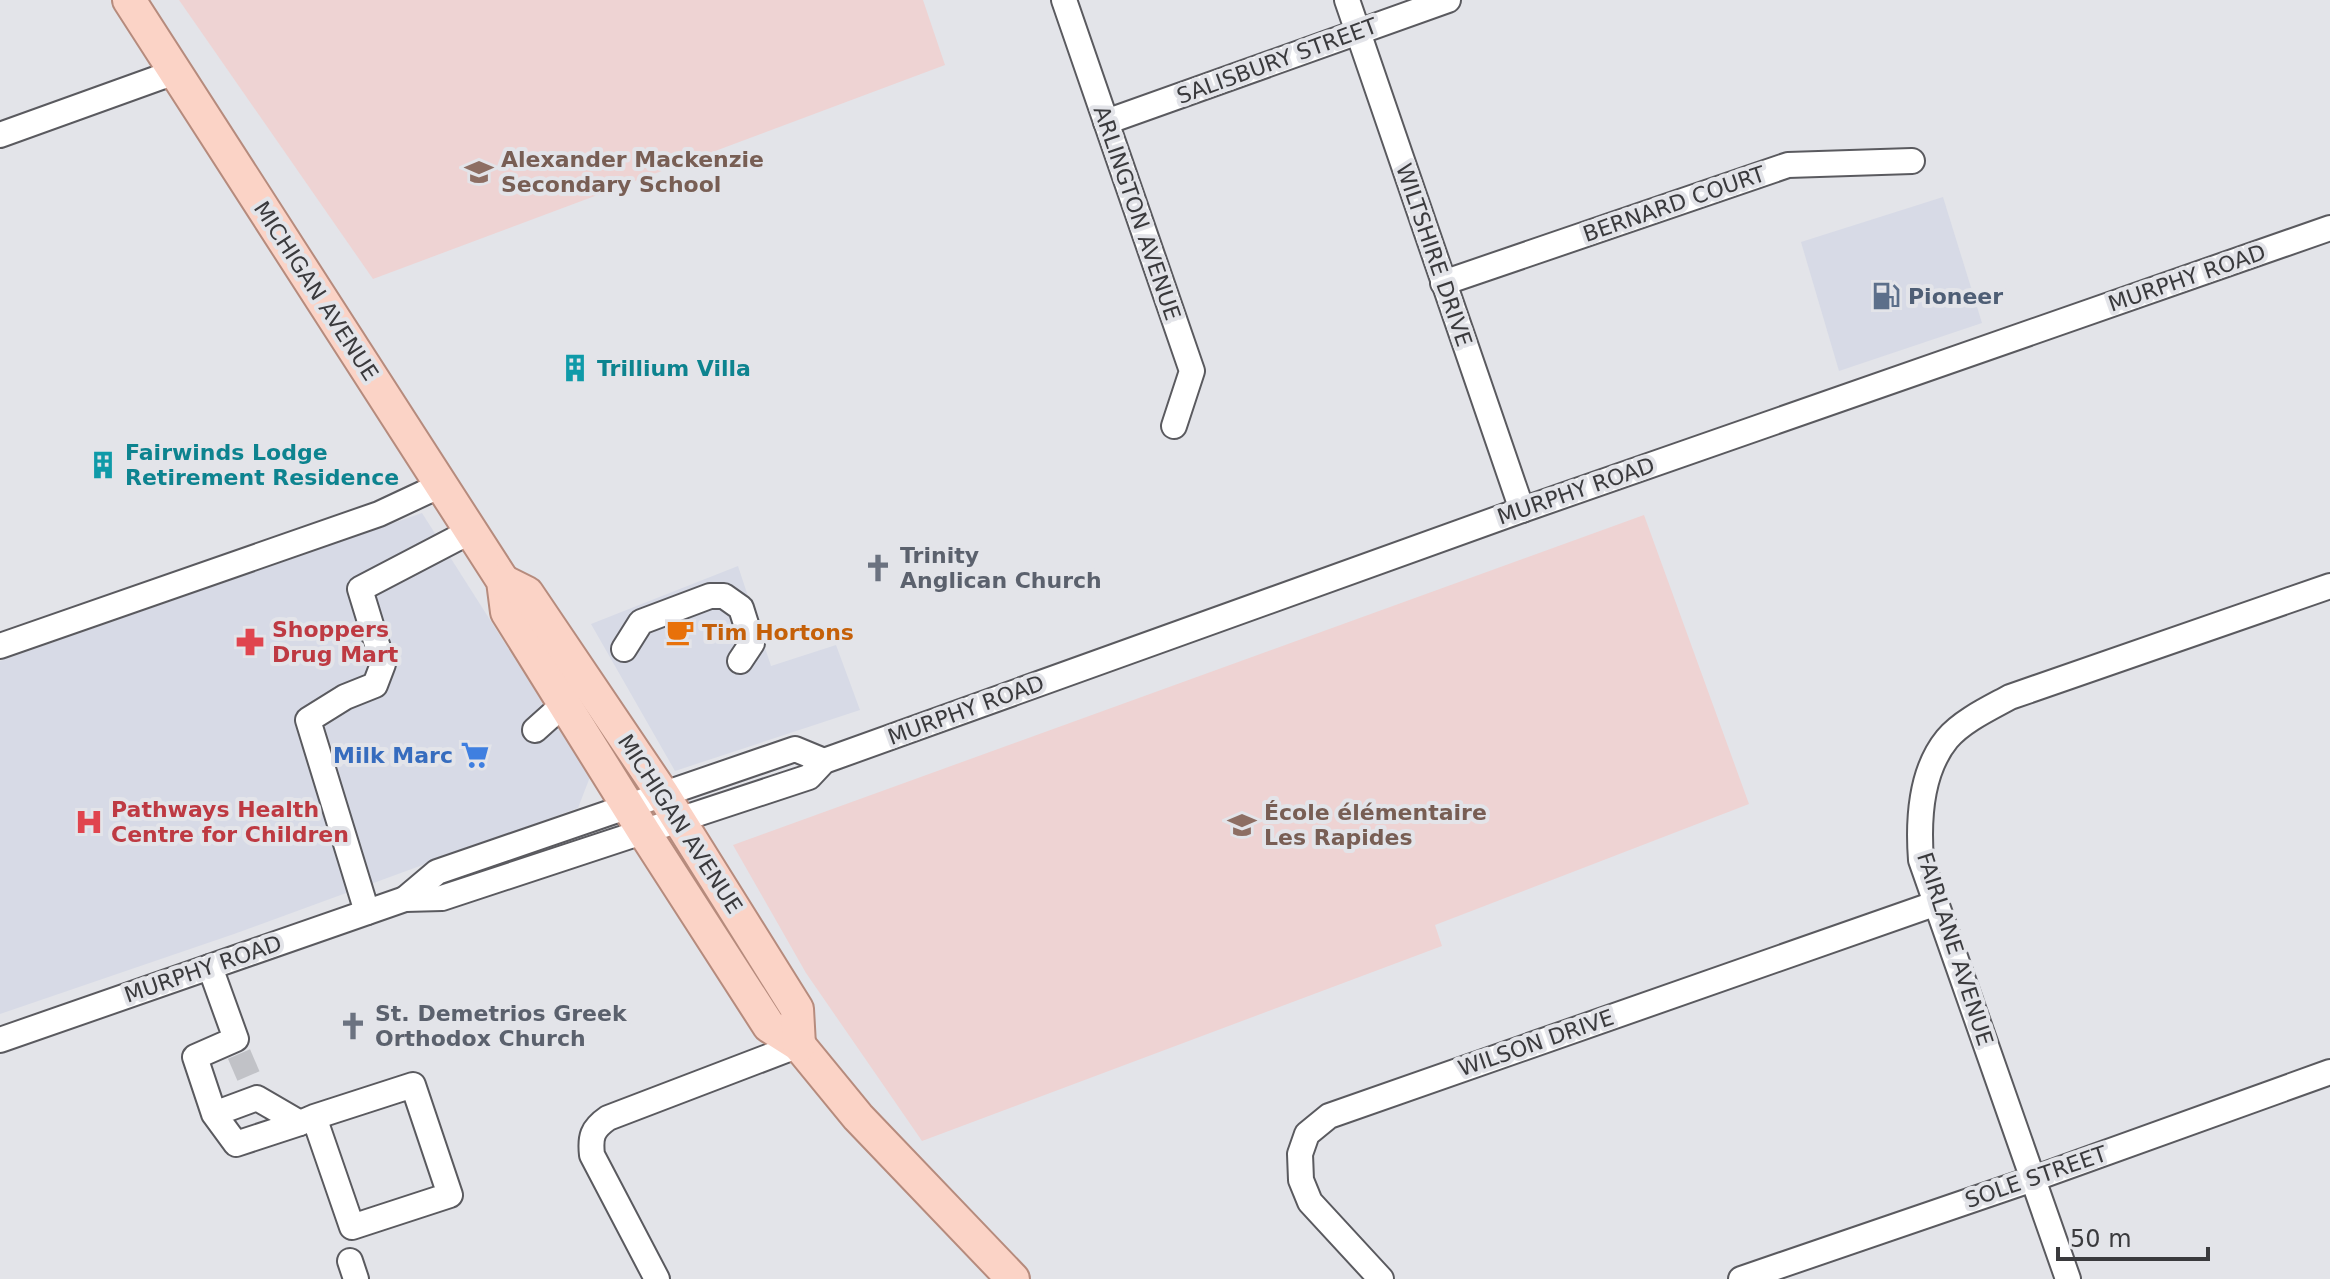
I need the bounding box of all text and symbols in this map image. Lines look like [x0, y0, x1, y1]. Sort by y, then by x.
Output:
street label: SALISBURY STREET [1173, 13, 1381, 109]
street label: ARLINGTON AVENUE [1089, 103, 1185, 323]
place label: Alexander Mackenzie Secondary School [501, 147, 764, 197]
school or university icon: Alexander Mackenzie Secondary School [464, 157, 494, 187]
street label: WILTSHIRE DRIVE [1391, 160, 1477, 350]
street label: BERNARD COURT [1580, 161, 1769, 247]
street label: MICHIGAN AVENUE [249, 197, 383, 385]
street label: MURPHY ROAD [2105, 239, 2269, 317]
fuel station icon: Pioneer [1871, 281, 1901, 311]
place label: Pioneer [1908, 284, 2003, 309]
building icon: Trillium Villa [560, 353, 590, 383]
place label: Trillium Villa [597, 356, 751, 381]
place label: Fairwinds Lodge Retirement Residence [125, 440, 399, 490]
building icon: Fairwinds Lodge Retirement Residence [88, 450, 118, 480]
street label: MURPHY ROAD [1494, 452, 1658, 530]
place label: Trinity Anglican Church [900, 543, 1102, 593]
church icon: Trinity Anglican Church [863, 553, 893, 583]
place label: Shoppers Drug Mart [272, 617, 399, 667]
cafe icon: Tim Hortons [665, 617, 695, 647]
place label: Tim Hortons [702, 620, 854, 645]
pharmacy icon: Shoppers Drug Mart [235, 627, 265, 657]
street label: MURPHY ROAD [884, 670, 1048, 750]
street label: MICHIGAN AVENUE [613, 730, 747, 918]
supermarket icon: Milk Marc [460, 740, 490, 770]
place label: Milk Marc [333, 743, 453, 768]
place label: Pathways Health Centre for Children [111, 797, 349, 847]
place label: École élémentaire Les Rapides [1264, 800, 1487, 850]
hospital icon: Pathways Health Centre for Children [74, 807, 104, 837]
school or university icon: École élémentaire Les Rapides [1227, 810, 1257, 840]
street label: FAIRLANE AVENUE [1912, 849, 1998, 1049]
street label: MURPHY ROAD [121, 930, 285, 1008]
place label: St. Demetrios Greek Orthodox Church [375, 1001, 628, 1051]
street label: WILSON DRIVE [1455, 1005, 1617, 1081]
church icon: St. Demetrios Greek Orthodox Church [338, 1011, 368, 1041]
street label: SOLE STREET [1962, 1141, 2111, 1213]
scale bar [2058, 1211, 2208, 1261]
text: 50 m [2070, 1225, 2132, 1253]

